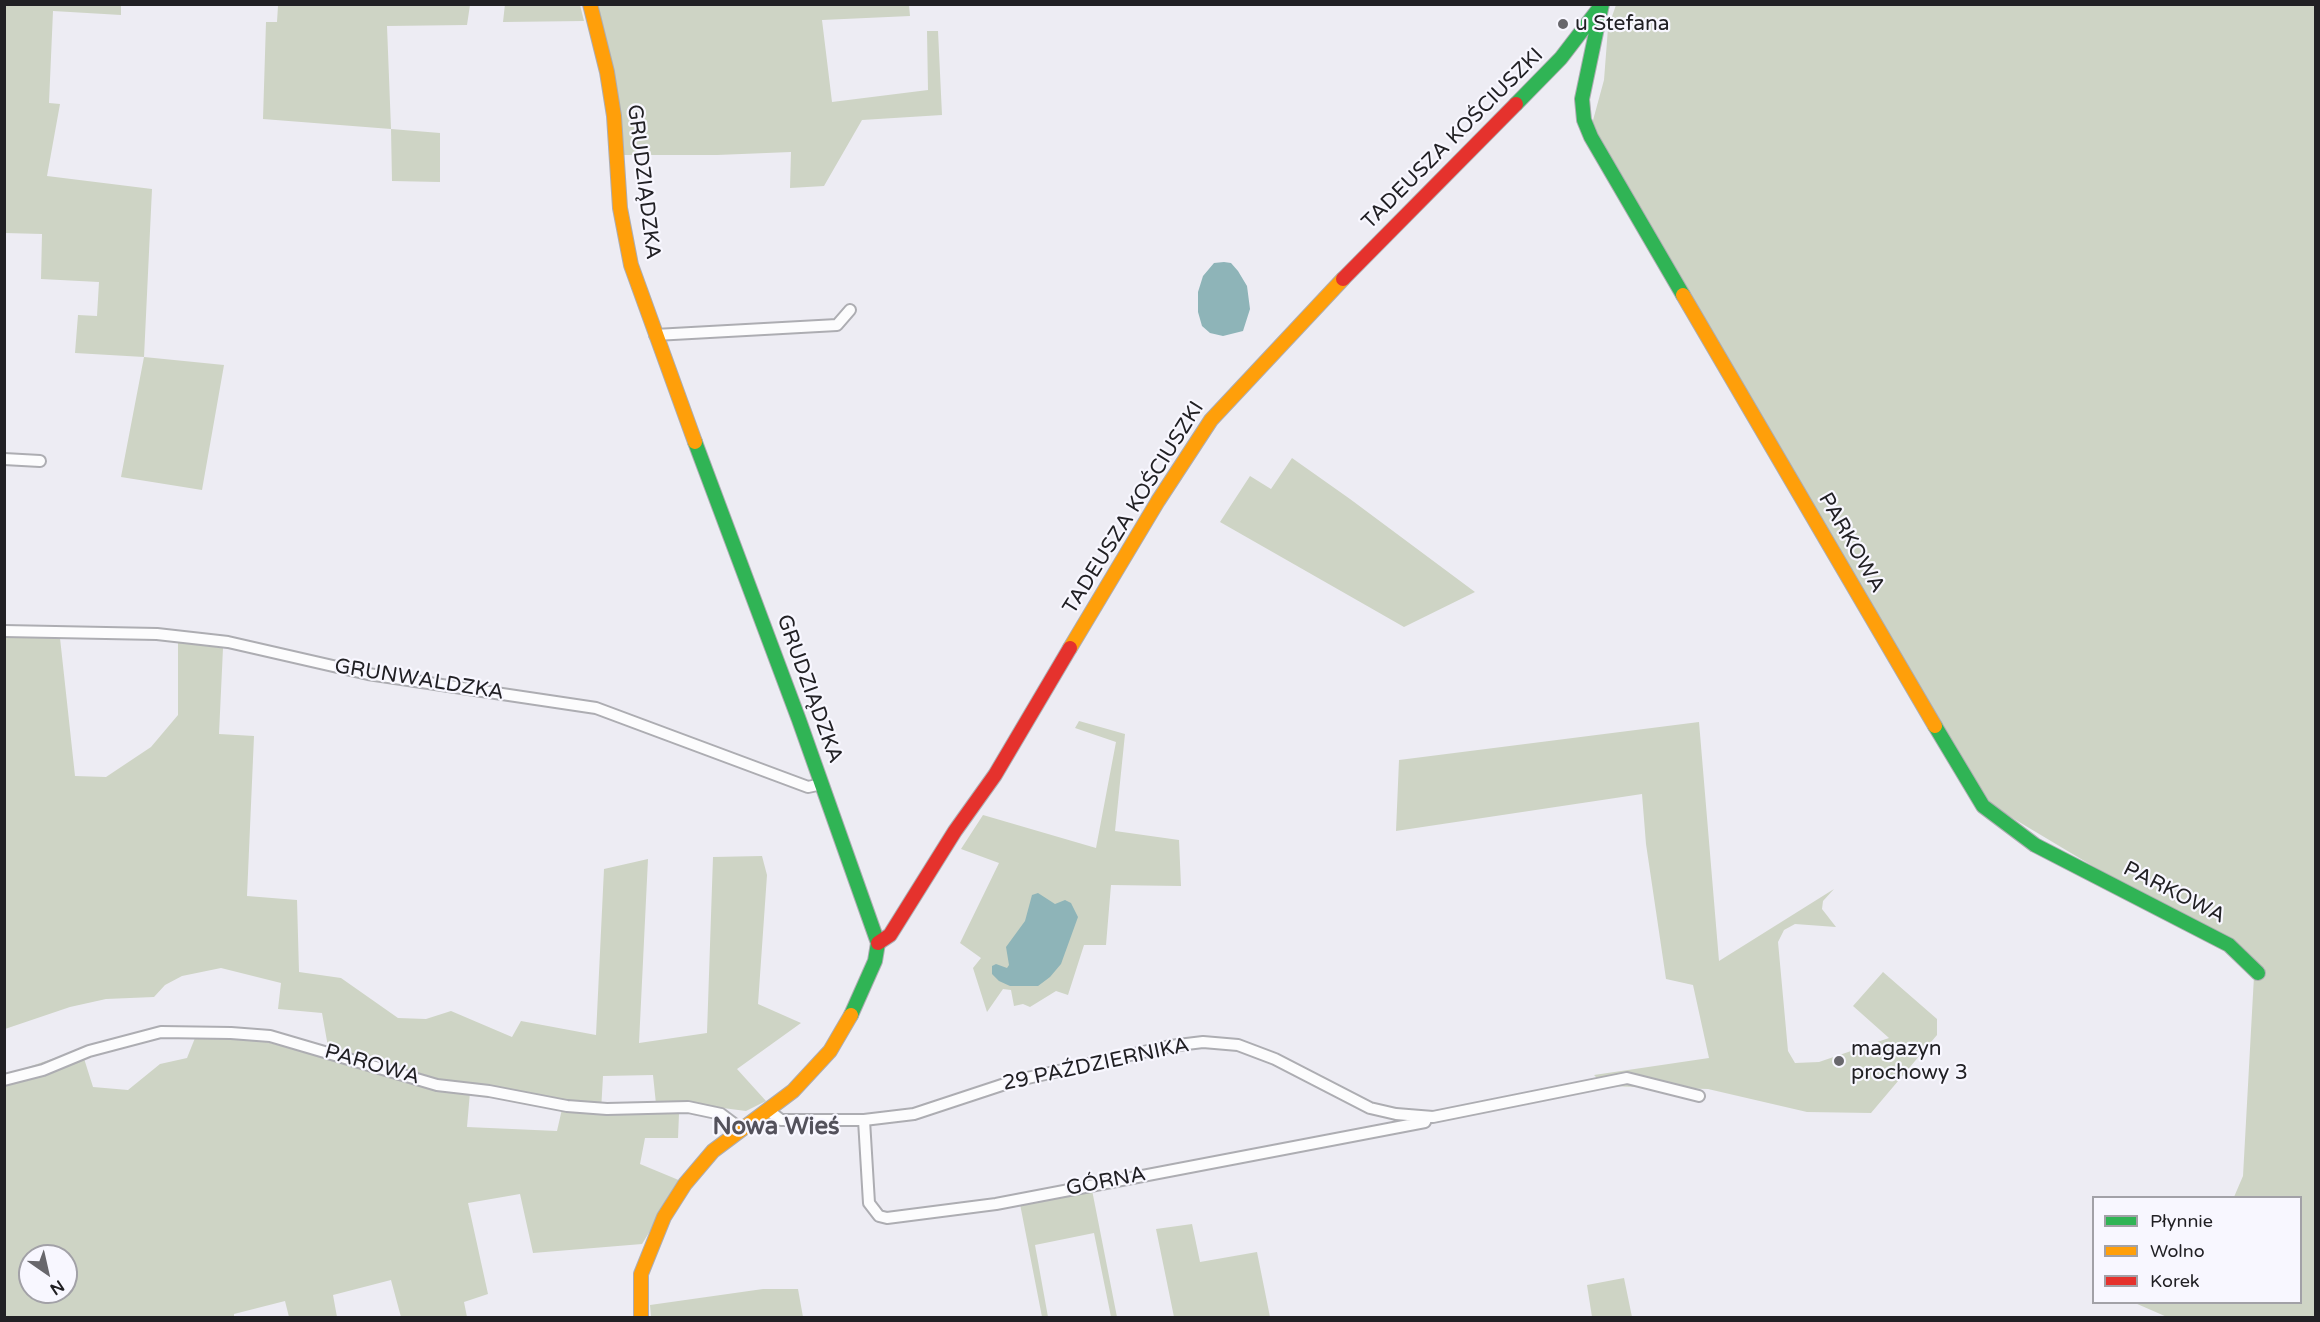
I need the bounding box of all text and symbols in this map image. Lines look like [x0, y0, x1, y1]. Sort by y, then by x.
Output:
place label: u Stefana [1575, 11, 1670, 37]
marker: u Stefana [1556, 17, 1570, 31]
street label: TADEUSZA KOŚCIUSZKI [1357, 43, 1549, 235]
street label: GRUDZIĄDZKA [621, 103, 665, 261]
street label: TADEUSZA KOŚCIUSZKI [1058, 397, 1210, 619]
street label: PARKOWA [1812, 489, 1890, 597]
street label: GRUDZIĄDZKA [770, 611, 848, 767]
street label: GRUNWALDZKA [333, 654, 505, 706]
street label: PARKOWA [2119, 857, 2229, 929]
street label: 29 PAŹDZIERNIKA [1001, 1033, 1191, 1097]
place label: magazyn prochowy 3 [1851, 1036, 1968, 1086]
street label: PAROWA [322, 1039, 422, 1091]
marker: magazyn prochowy 3 [1832, 1054, 1846, 1068]
district label: Nowa Wieś [712, 1114, 840, 1142]
street label: GÓRNA [1064, 1162, 1148, 1202]
legend [2092, 1196, 2302, 1304]
text: Płynnie [2150, 1210, 2213, 1232]
text: Wolno [2150, 1240, 2205, 1262]
north arrow [18, 1244, 78, 1304]
text: Korek [2150, 1270, 2200, 1292]
text: N [46, 1275, 68, 1299]

